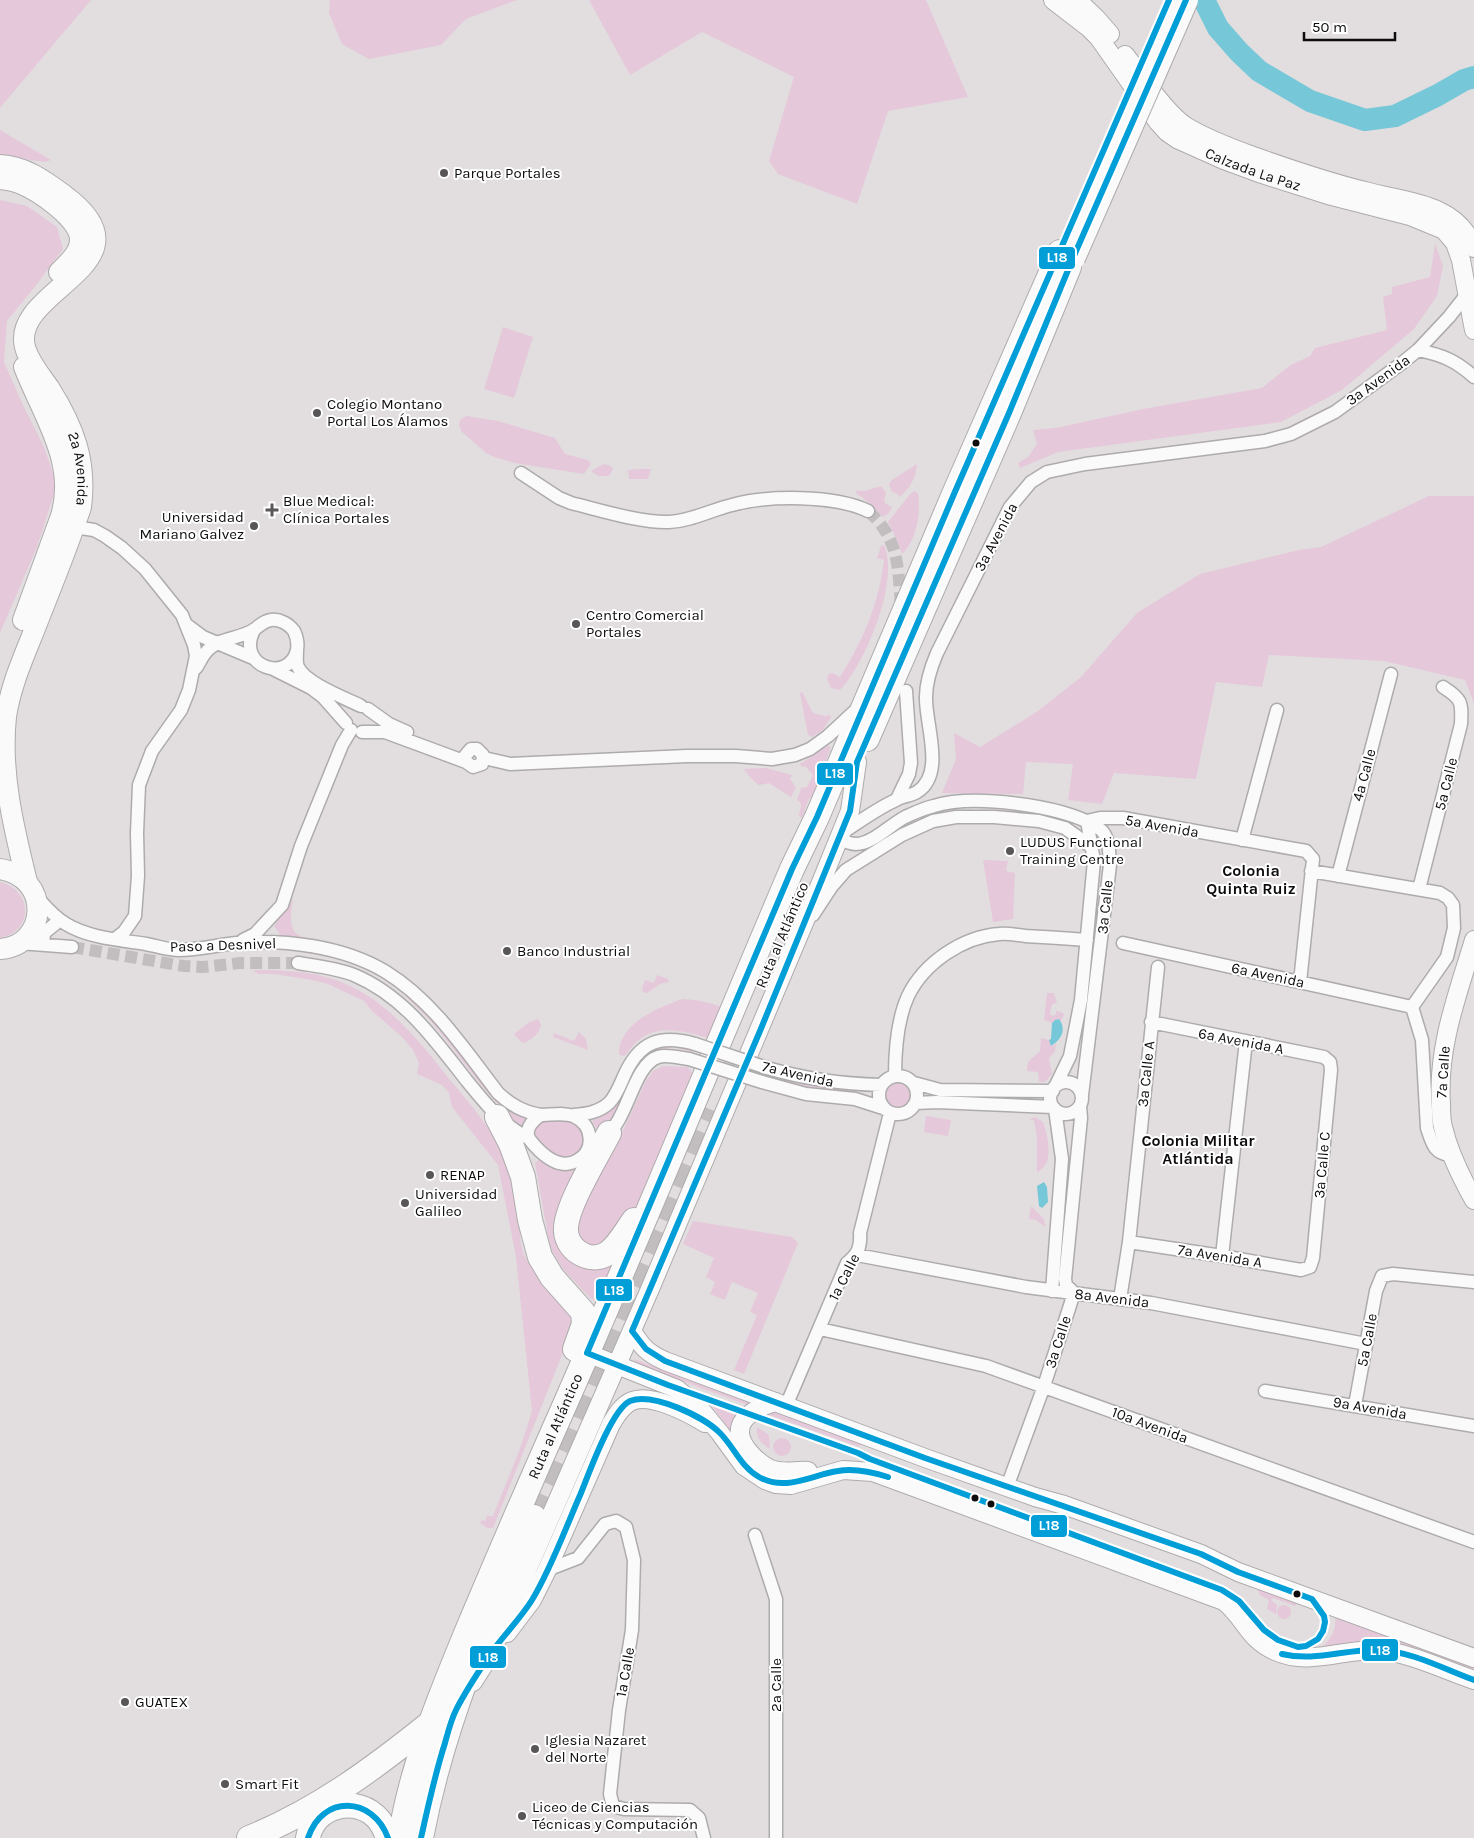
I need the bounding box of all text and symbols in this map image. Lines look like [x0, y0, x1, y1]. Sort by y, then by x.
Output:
scale bar [1304, 10, 1395, 42]
text: 50 m [1312, 18, 1347, 36]
street label: Calzada La Paz [1202, 144, 1303, 195]
place label: Parque Portales [454, 164, 561, 182]
marker: Parque Portales [438, 167, 450, 179]
line badge: L18 [1038, 246, 1076, 270]
text: L18 [1047, 249, 1067, 266]
street label: 3a Avenida [1342, 351, 1414, 409]
place label: Colegio Montano Portal Los Álamos [327, 395, 448, 430]
marker: Colegio Montano Portal Los Álamos [311, 407, 323, 419]
street label: 2a Avenida [64, 429, 92, 507]
unlabelled marker [971, 438, 981, 448]
place label: Blue Medical: Clínica Portales [283, 492, 390, 527]
street label: 3a Avenida [970, 500, 1022, 574]
marker: Blue Medical: Clínica Portales [265, 503, 279, 517]
place label: Universidad Mariano Galvez [140, 508, 244, 543]
marker: Universidad Mariano Galvez [248, 520, 260, 532]
place label: Centro Comercial Portales [586, 606, 704, 641]
marker: Centro Comercial Portales [570, 618, 582, 630]
street label: 4a Calle [1348, 747, 1380, 803]
street label: 5a Calle [1431, 756, 1461, 812]
line badge: L18 [816, 762, 854, 786]
text: L18 [825, 765, 845, 782]
street label: 5a Avenida [1124, 811, 1200, 841]
place label: LUDUS Functional Training Centre [1020, 833, 1142, 868]
marker: LUDUS Functional Training Centre [1004, 845, 1016, 857]
district label: Colonia Quinta Ruiz [1206, 861, 1296, 898]
street label: Ruta al Atlántico [752, 879, 812, 991]
street label: 3a Calle [1093, 879, 1117, 935]
street label: Paso a Desnivel [169, 934, 277, 956]
place label: Banco Industrial [517, 942, 630, 960]
marker: Banco Industrial [501, 945, 513, 957]
street label: 6a Avenida [1230, 958, 1306, 992]
street label: 6a Avenida A [1197, 1024, 1286, 1058]
street label: 3a Calle A [1134, 1040, 1158, 1108]
street label: 7a Calle [1432, 1045, 1454, 1099]
street label: 7a Avenida [760, 1057, 836, 1091]
district label: Colonia Militar Atlántida [1141, 1131, 1255, 1168]
street label: 3a Calle C [1310, 1131, 1334, 1199]
place label: RENAP [440, 1166, 485, 1184]
marker: RENAP [424, 1169, 436, 1181]
place label: Universidad Galileo [415, 1185, 497, 1220]
marker: Universidad Galileo [399, 1197, 411, 1209]
street label: 7a Avenida A [1176, 1240, 1264, 1272]
street label: 1a Calle [825, 1250, 863, 1304]
line badge: L18 [595, 1278, 633, 1302]
text: L18 [604, 1282, 624, 1299]
street label: 8a Avenida [1074, 1284, 1150, 1312]
street label: 5a Calle [1353, 1312, 1381, 1368]
street label: 3a Calle [1041, 1313, 1075, 1371]
street label: Ruta al Atlántico [524, 1371, 586, 1482]
street label: 9a Avenida [1332, 1393, 1408, 1423]
street label: 10a Avenida [1109, 1403, 1191, 1447]
unlabelled marker [970, 1493, 980, 1503]
unlabelled marker [986, 1499, 996, 1509]
line badge: L18 [1030, 1514, 1068, 1538]
text: L18 [1039, 1517, 1059, 1534]
unlabelled marker [1292, 1589, 1302, 1599]
line badge: L18 [1361, 1638, 1399, 1662]
text: L18 [1370, 1642, 1390, 1659]
line badge: L18 [469, 1645, 507, 1669]
street label: 1a Calle [612, 1646, 638, 1698]
text: L18 [478, 1649, 498, 1666]
street label: 2a Calle [767, 1658, 785, 1712]
place label: GUATEX [135, 1693, 188, 1711]
marker: GUATEX [119, 1696, 131, 1708]
place label: Iglesia Nazaret del Norte [545, 1731, 647, 1766]
marker: Iglesia Nazaret del Norte [529, 1743, 541, 1755]
place label: Smart Fit [235, 1775, 299, 1793]
marker: Smart Fit [219, 1778, 231, 1790]
place label: Liceo de Ciencias Técnicas y Computación [532, 1798, 698, 1833]
marker: Liceo de Ciencias Técnicas y Computación [516, 1810, 528, 1822]

